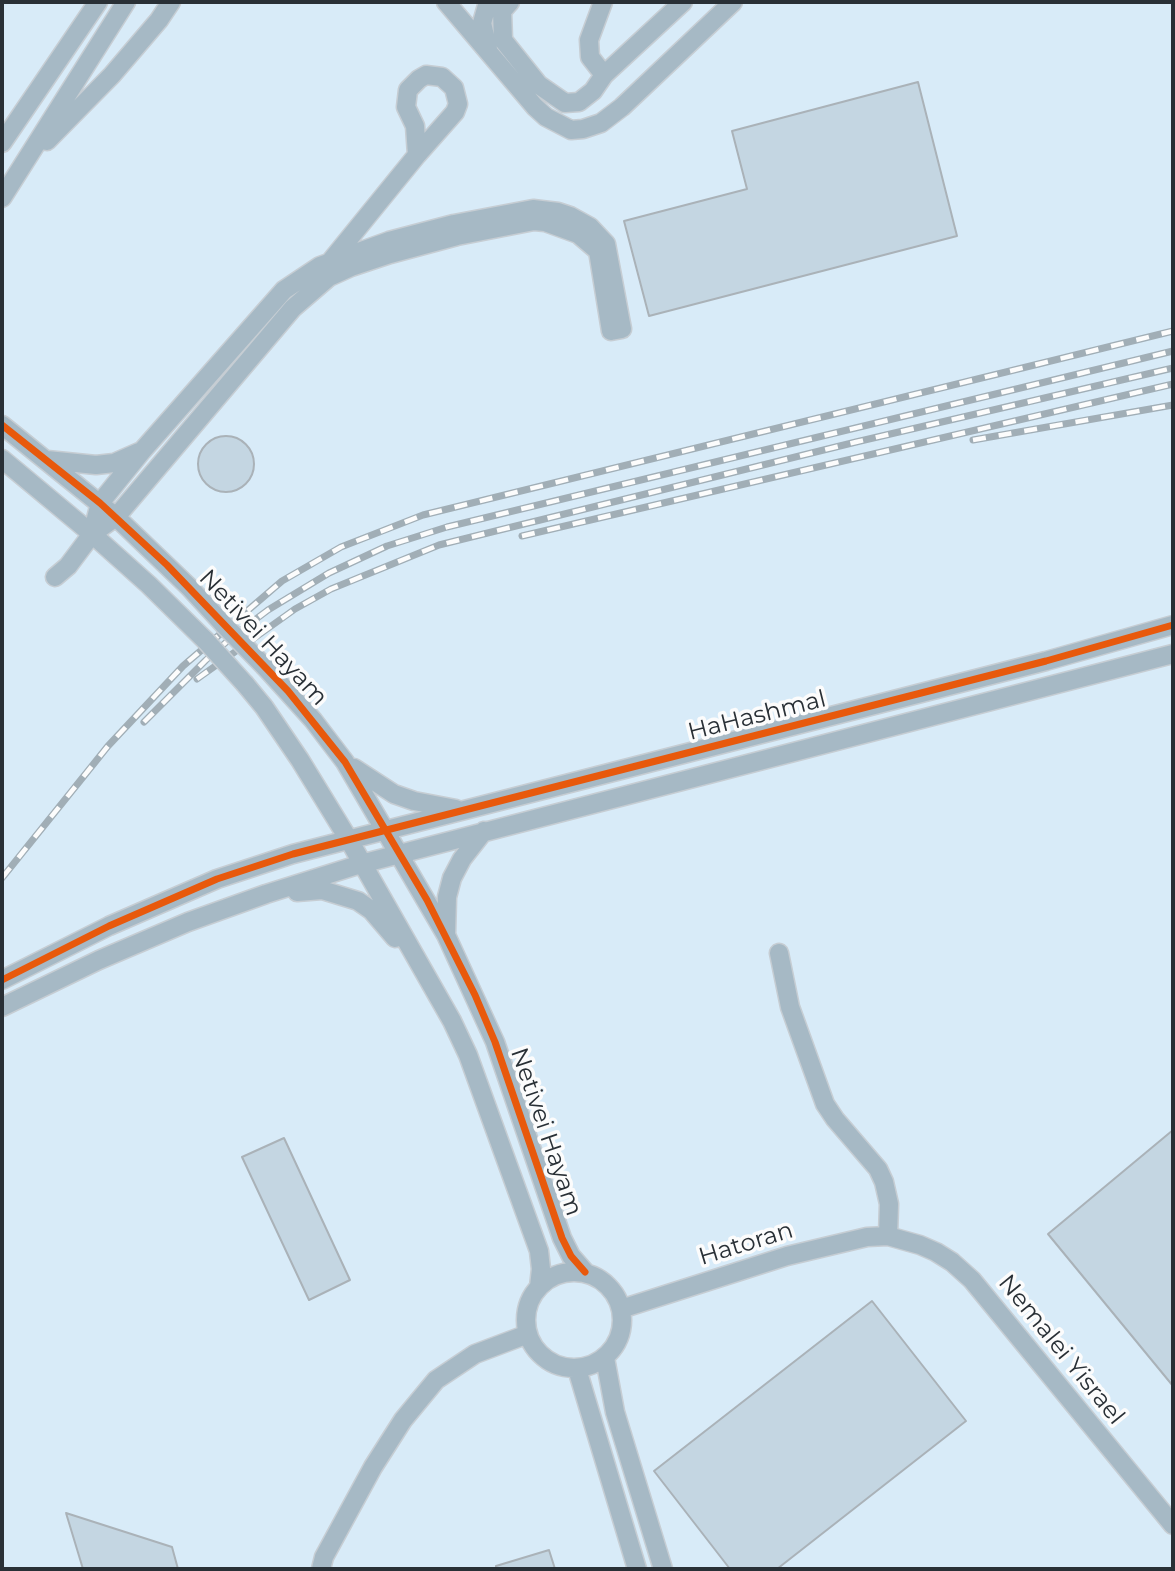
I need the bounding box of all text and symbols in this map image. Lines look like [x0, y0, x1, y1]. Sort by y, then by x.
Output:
street label: Netivei Hayam [193, 564, 333, 712]
street label: HaHashmal [685, 685, 829, 747]
street label: Netivei Hayam [504, 1044, 588, 1220]
street label: Hatoran [695, 1216, 797, 1272]
street label: Nemalei Yisrael [992, 1269, 1130, 1431]

